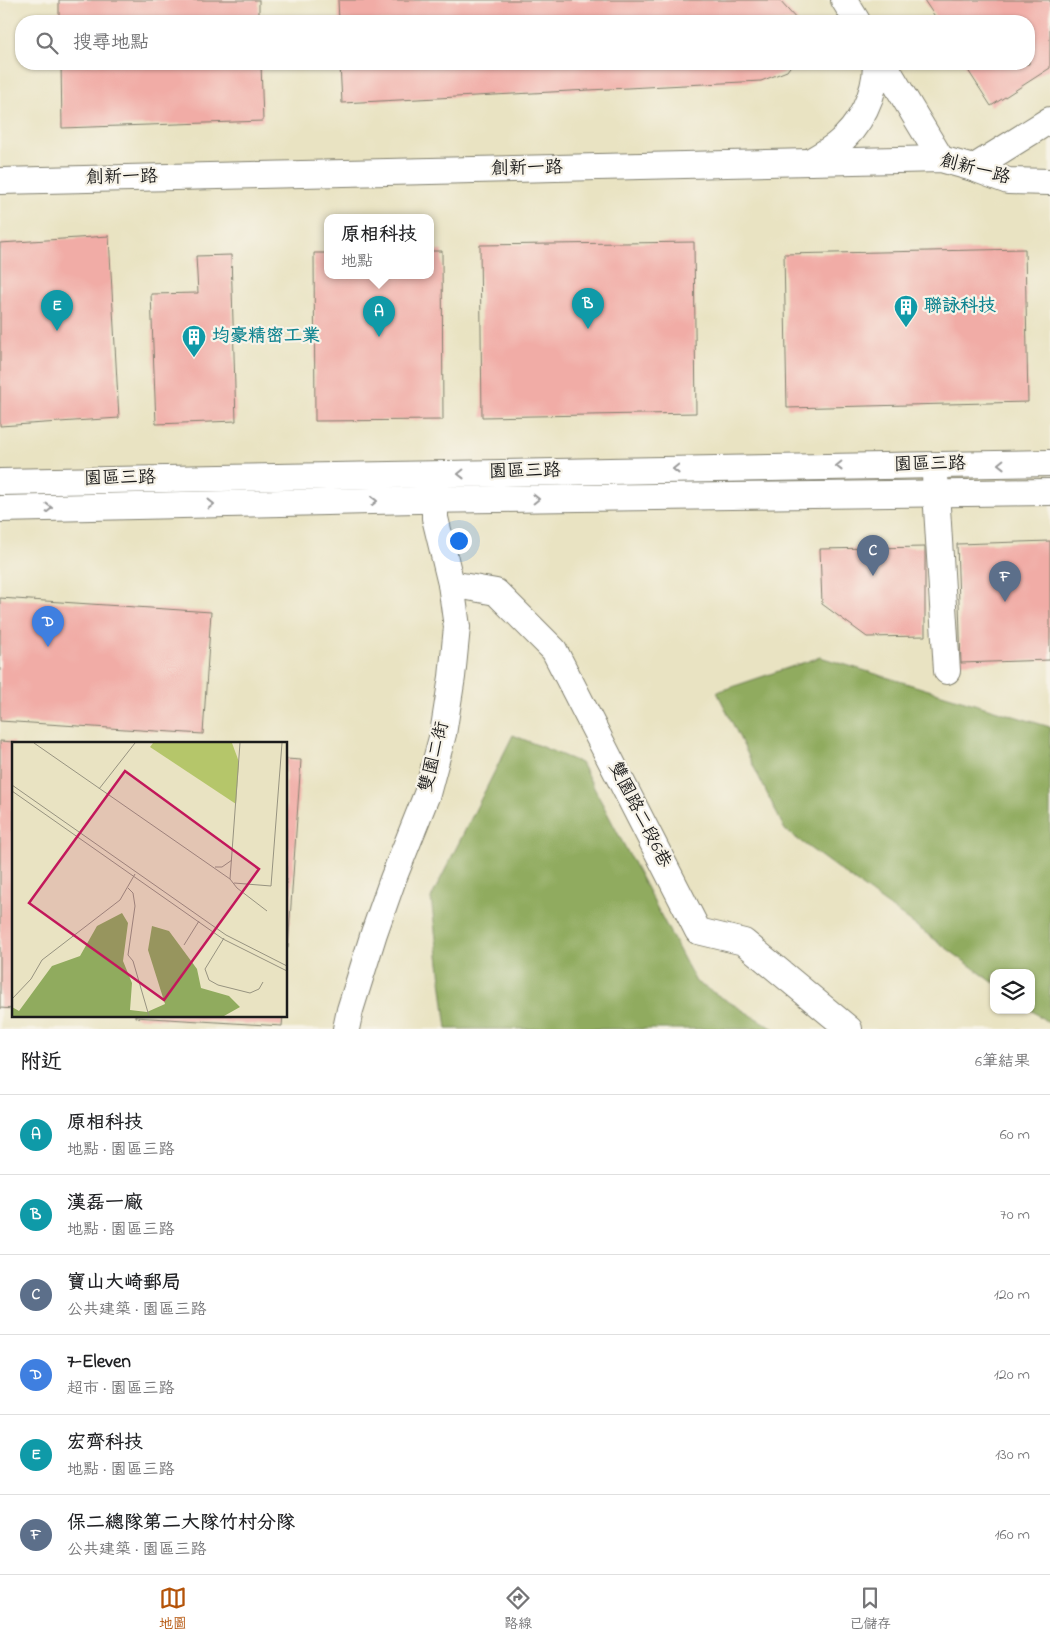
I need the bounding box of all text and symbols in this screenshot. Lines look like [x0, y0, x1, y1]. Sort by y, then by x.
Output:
search box [15, 15, 1035, 70]
icon: search [33, 29, 61, 57]
text: 搜尋地點 [73, 30, 149, 57]
street label: 創新一路 [937, 148, 1013, 192]
street label: 創新一路 [491, 155, 563, 183]
street label: 創新一路 [86, 164, 158, 192]
popup [324, 214, 434, 279]
text: 原相科技 [341, 222, 417, 249]
text: 地點 [341, 250, 373, 274]
pin: B [572, 288, 604, 329]
pin: E [41, 290, 73, 331]
building icon: 聯詠科技 [893, 294, 919, 328]
place label: 聯詠科技 [924, 294, 996, 320]
pin: A [363, 296, 395, 337]
building icon: 均豪精密工業 [181, 324, 207, 358]
place label: 均豪精密工業 [212, 324, 320, 350]
street label: 園區三路 [894, 451, 966, 479]
street label: 園區三路 [489, 458, 561, 486]
one-way arrow [997, 459, 1005, 469]
one-way arrow [835, 461, 843, 472]
one-way arrow [672, 464, 680, 475]
street label: 園區三路 [84, 465, 156, 493]
one-way arrow [457, 468, 465, 479]
one-way arrow [532, 494, 540, 504]
one-way arrow [370, 496, 378, 506]
one-way arrow [208, 499, 215, 509]
one-way arrow [45, 503, 53, 513]
your location [446, 528, 472, 554]
pin: C [857, 535, 889, 576]
pin: F [989, 561, 1021, 602]
pin: D [32, 606, 64, 647]
street label: 雙園二街 [414, 719, 456, 795]
inset map [12, 742, 288, 1016]
street label: 雙園路二段6巷 [601, 757, 677, 873]
map controls [990, 969, 1035, 1014]
button: layers [990, 969, 1035, 1014]
text: 附近 [20, 1048, 62, 1078]
text: 6筆結果 [975, 1050, 1030, 1074]
text: 原相科技 [67, 1110, 143, 1137]
text: A [31, 1123, 41, 1147]
text: 60 m [1000, 1123, 1030, 1147]
text: 地點 · 園區三路 [67, 1138, 174, 1162]
text: 漢磊一廠 [67, 1190, 143, 1217]
text: B [31, 1203, 41, 1227]
text: 70 m [1000, 1203, 1030, 1227]
text: 地點 · 園區三路 [67, 1218, 174, 1242]
text: 寶山大崎郵局 [67, 1270, 181, 1297]
text: C [32, 1283, 40, 1307]
text: 120 m [994, 1283, 1030, 1307]
text: 公共建築 · 園區三路 [67, 1298, 206, 1322]
text: 7-Eleven [67, 1349, 131, 1376]
text: D [30, 1363, 42, 1387]
text: 120 m [994, 1363, 1030, 1387]
text: 超市 · 園區三路 [67, 1377, 174, 1401]
text: 宏齊科技 [67, 1430, 143, 1457]
text: E [31, 1443, 41, 1467]
text: 130 m [995, 1443, 1030, 1467]
text: 地點 · 園區三路 [67, 1458, 174, 1482]
text: 保二總隊第二大隊竹村分隊 [67, 1510, 295, 1537]
text: F [31, 1523, 41, 1547]
text: 160 m [995, 1523, 1030, 1547]
text: 公共建築 · 園區三路 [67, 1538, 206, 1562]
tab: 地圖 [159, 1584, 187, 1635]
tab: 路線 [504, 1584, 532, 1635]
tab: 已儲存 [849, 1584, 891, 1635]

